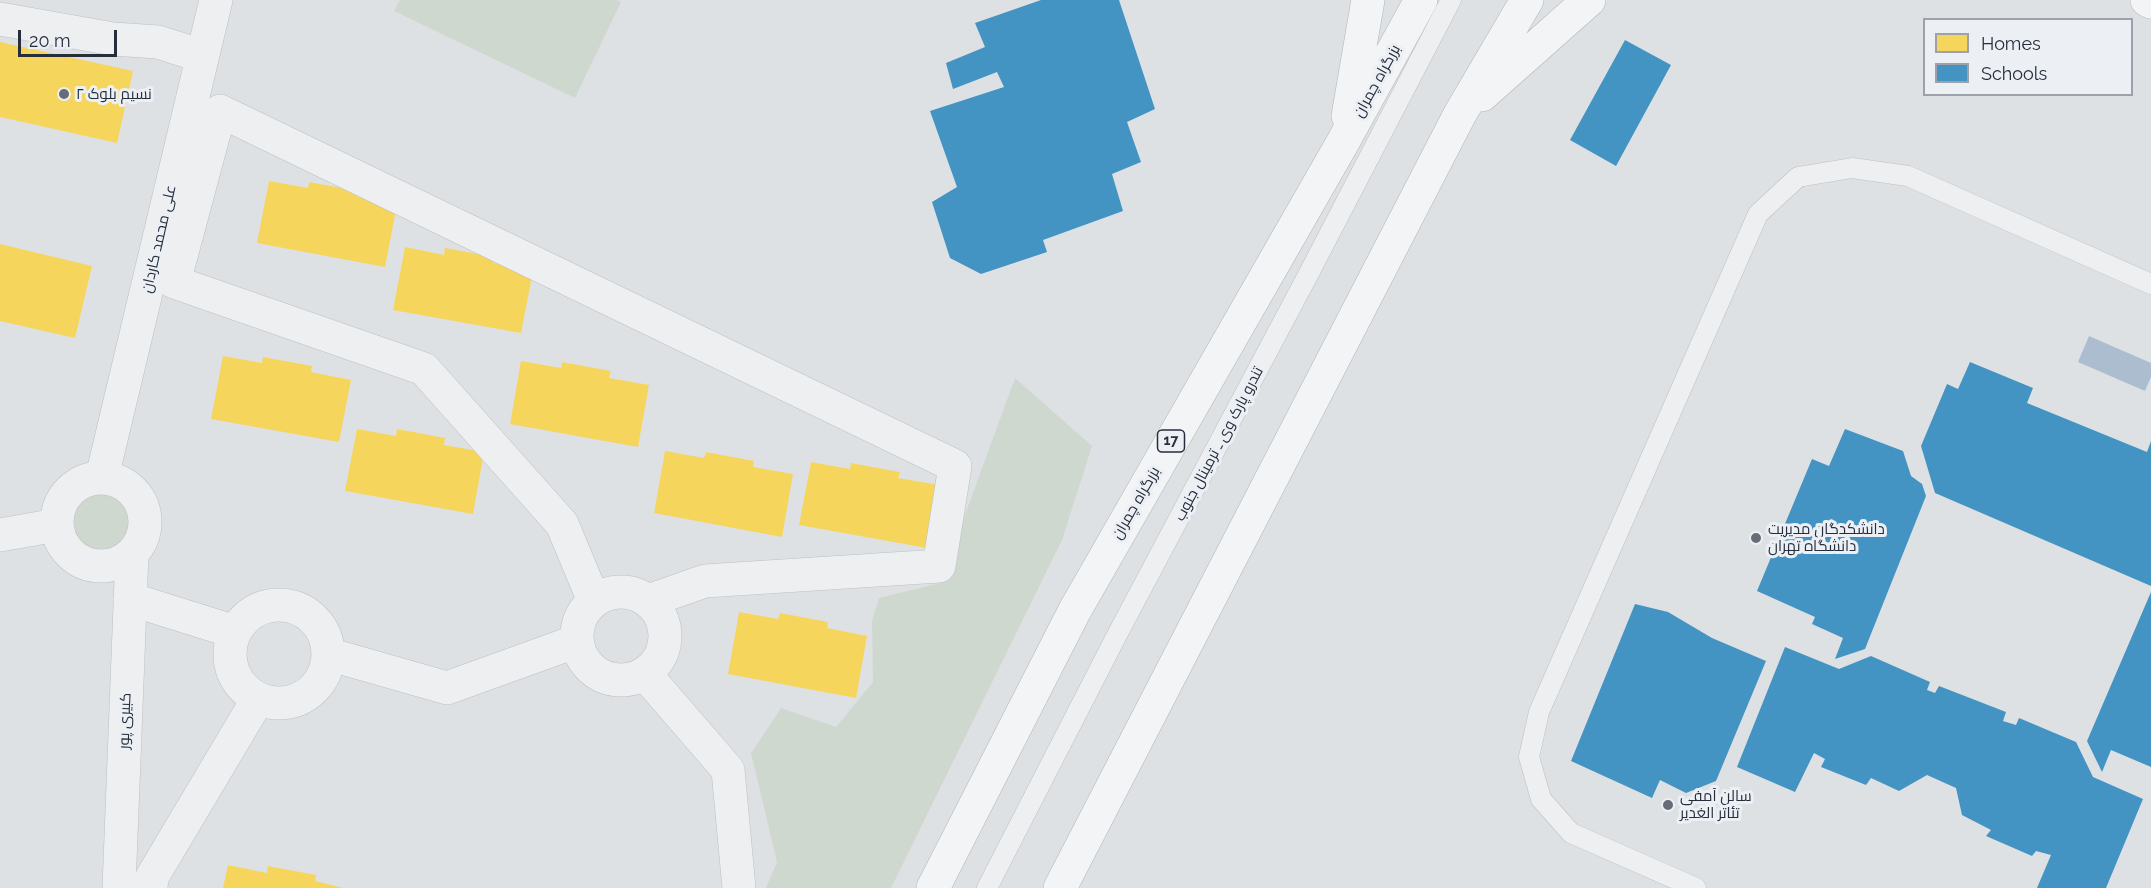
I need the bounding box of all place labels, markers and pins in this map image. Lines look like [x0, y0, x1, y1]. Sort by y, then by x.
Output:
place label: نسیم بلوک ۲ [76, 85, 152, 103]
marker: نسیم بلوک ۲ [57, 87, 71, 101]
place label: دانشکدگان مدیریت دانشگاه تهران [1768, 520, 1885, 555]
marker: دانشکدگان مدیریت دانشگاه تهران [1749, 531, 1763, 545]
place label: سالن آمفی تئاتر الغدير [1680, 787, 1752, 822]
marker: سالن آمفی تئاتر الغدير [1661, 798, 1675, 812]

